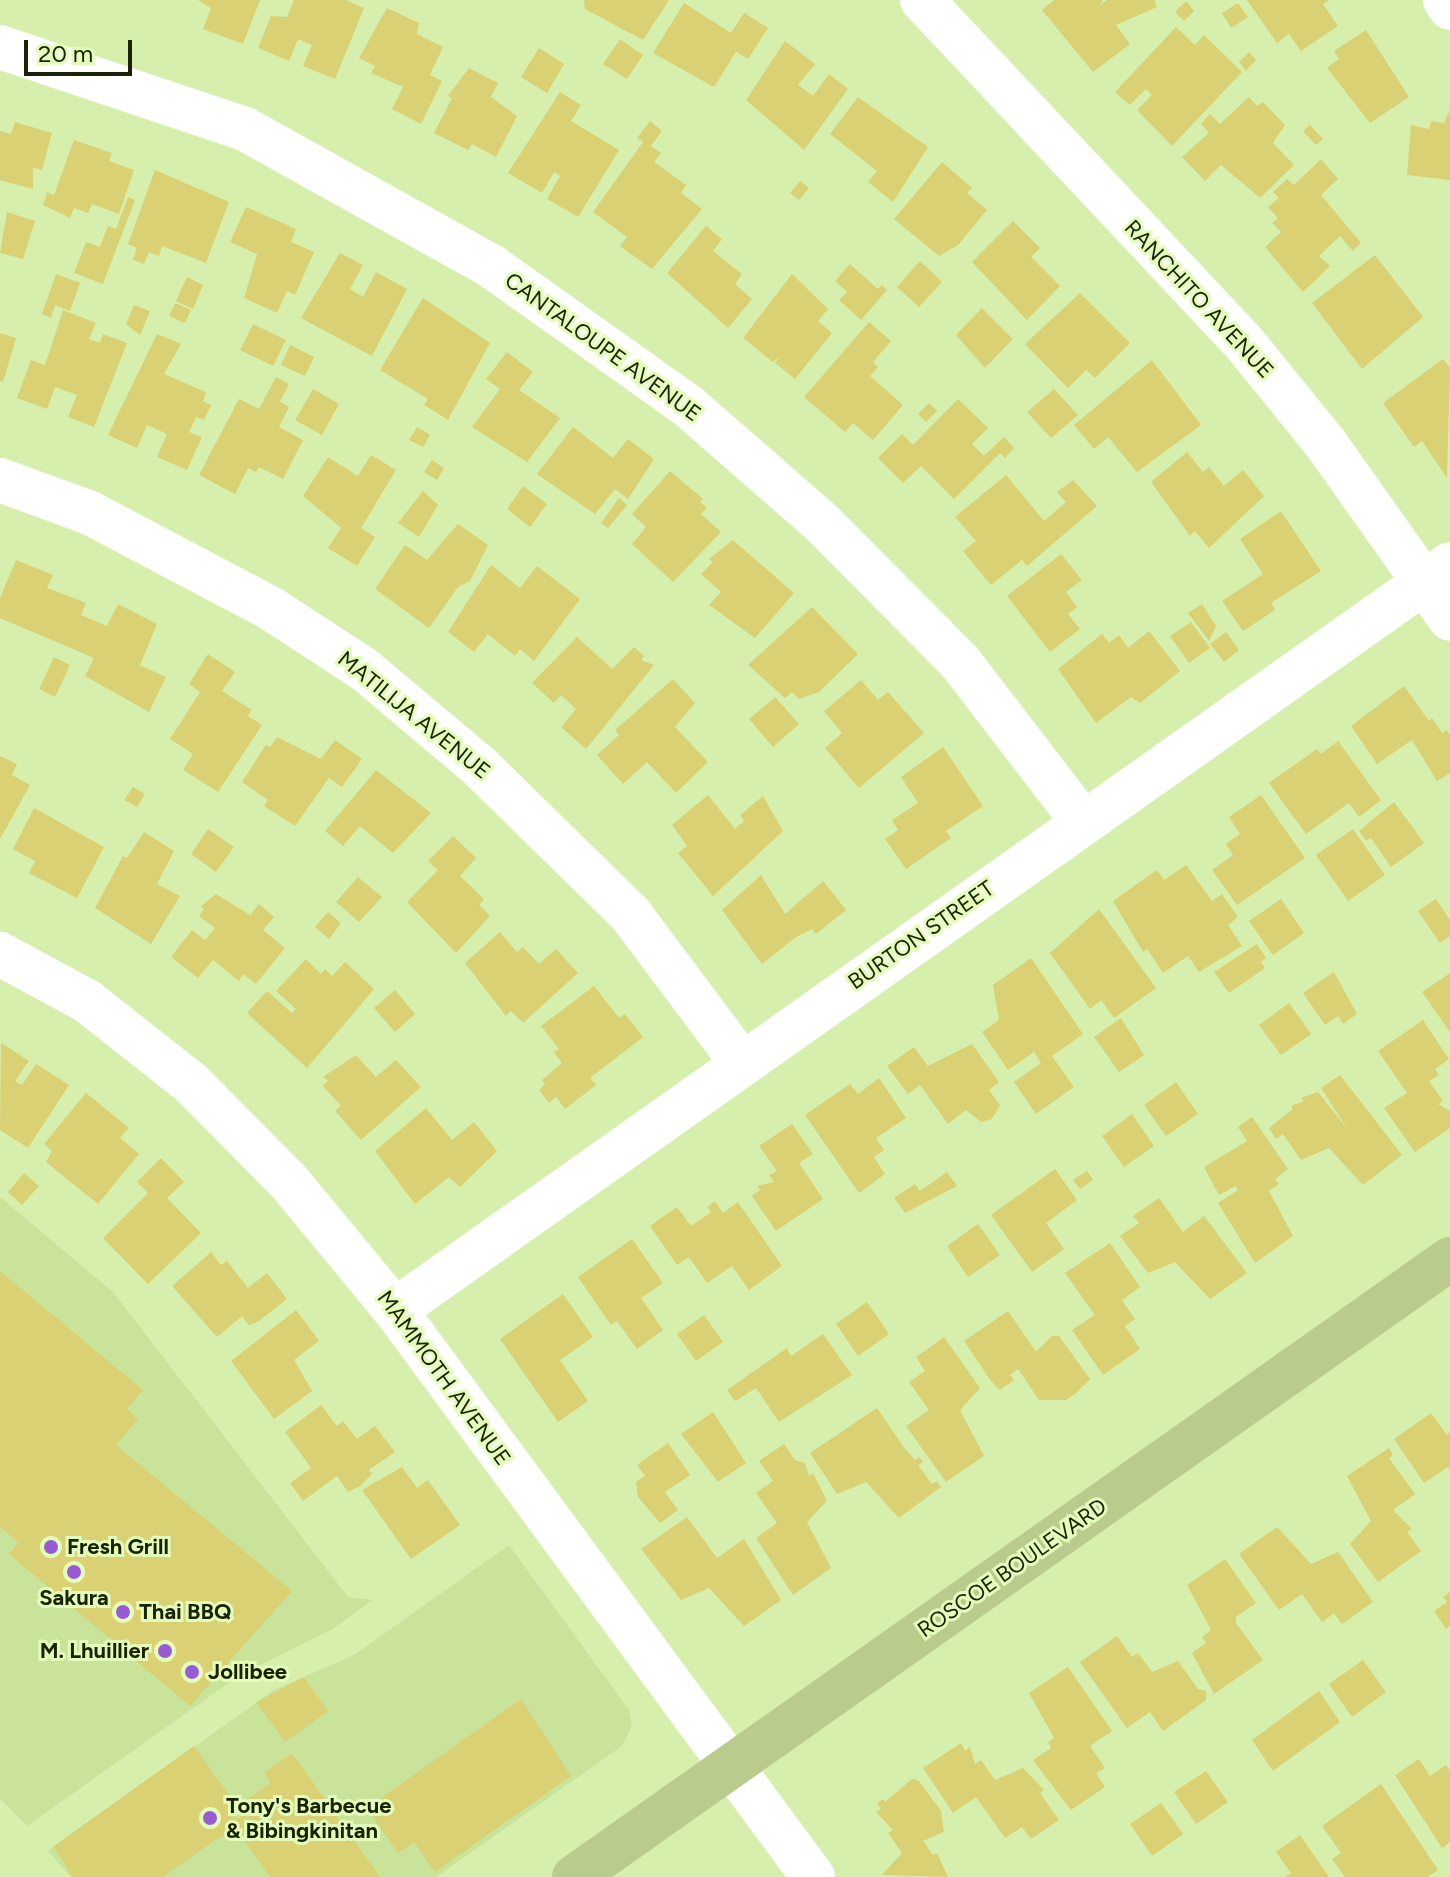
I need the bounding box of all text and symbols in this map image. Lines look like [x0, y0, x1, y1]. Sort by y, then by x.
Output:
scale bar [28, 24, 136, 74]
text: 20 m [38, 39, 93, 68]
street label: RANCHITO AVENUE [1119, 214, 1279, 384]
street label: CANTALOUPE AVENUE [500, 267, 706, 427]
street label: MATILIJA AVENUE [333, 646, 495, 784]
street label: BURTON STREET [843, 875, 999, 995]
street label: MAMMOTH AVENUE [372, 1285, 516, 1471]
street label: ROSCOE BOULEVARD [913, 1493, 1111, 1643]
place label: Fresh Grill [67, 1534, 169, 1560]
marker: Fresh Grill [42, 1538, 60, 1556]
marker: Sakura [65, 1563, 83, 1581]
place label: Sakura [39, 1585, 109, 1611]
place label: Thai BBQ [139, 1599, 231, 1625]
marker: Thai BBQ [114, 1603, 132, 1621]
place label: M. Lhuillier [40, 1638, 149, 1664]
marker: M. Lhuillier [156, 1642, 174, 1660]
place label: Jollibee [208, 1659, 287, 1685]
marker: Jollibee [183, 1663, 201, 1681]
place label: Tony's Barbecue & Bibingkinitan [226, 1792, 391, 1844]
marker: Tony's Barbecue & Bibingkinitan [201, 1809, 219, 1827]

